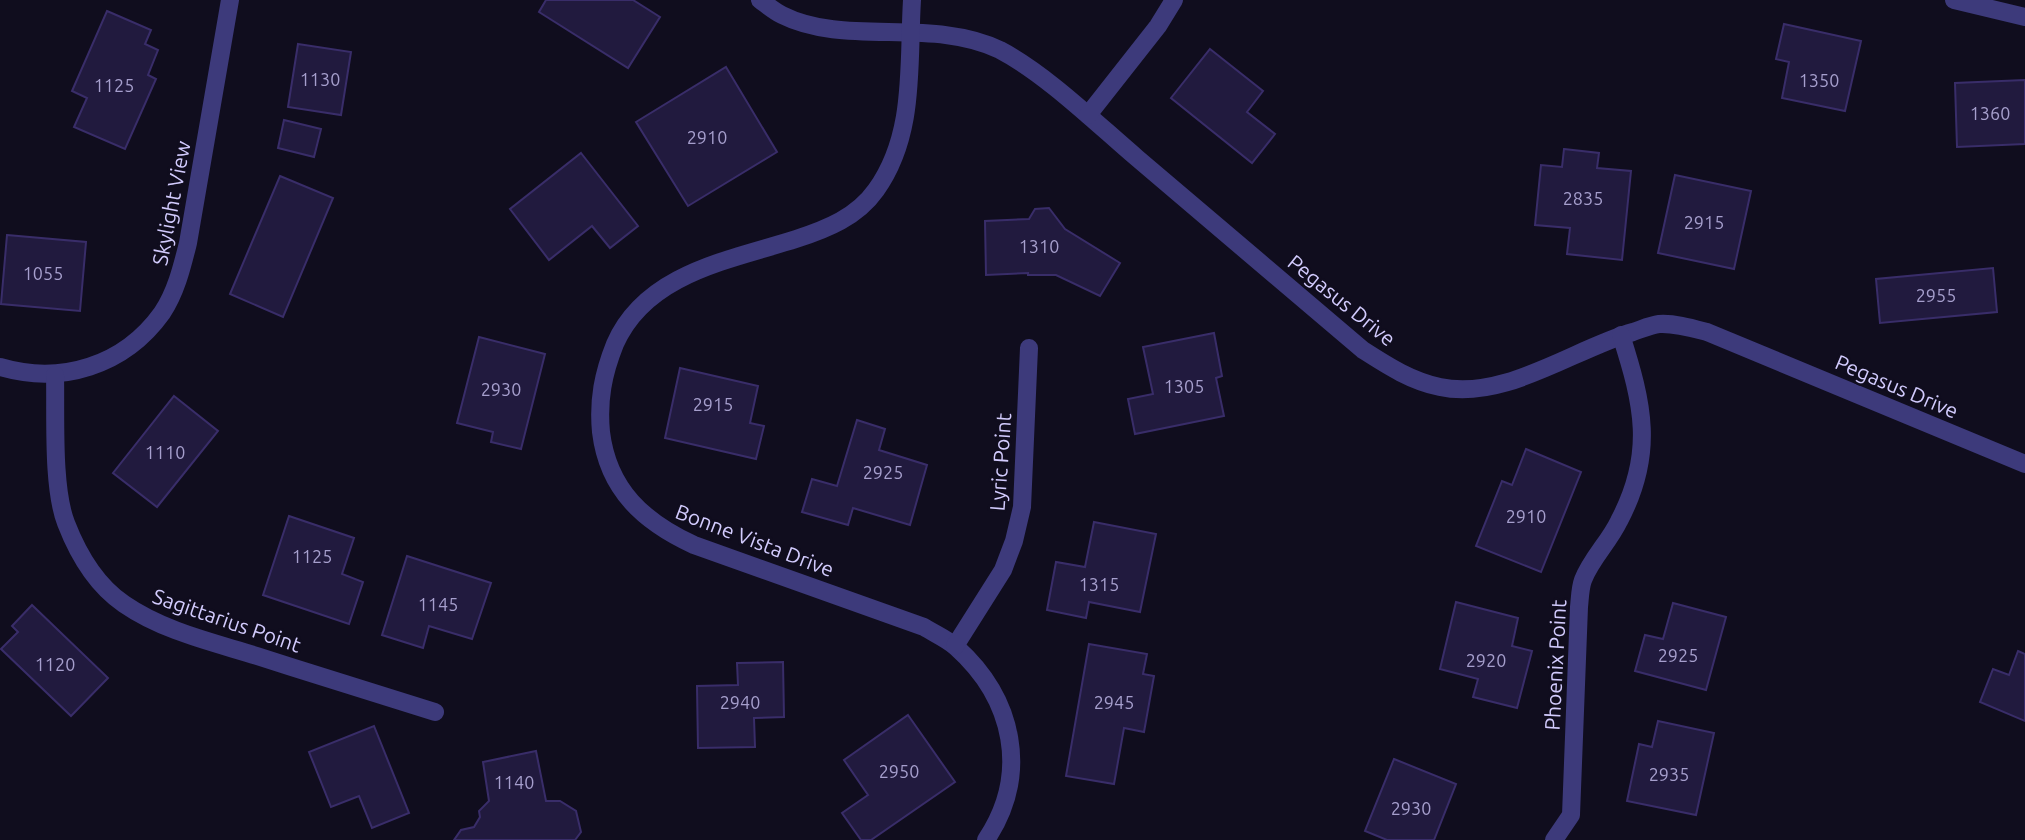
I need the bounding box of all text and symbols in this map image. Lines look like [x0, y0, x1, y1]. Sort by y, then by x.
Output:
house number: 1130 [300, 69, 340, 89]
house number: 1350 [1799, 70, 1839, 90]
house number: 1125 [94, 75, 134, 95]
house number: 1360 [1970, 103, 2010, 123]
house number: 2910 [687, 127, 727, 147]
street label: Skylight View [147, 139, 195, 267]
house number: 2835 [1563, 188, 1603, 208]
house number: 2915 [1684, 212, 1724, 232]
house number: 1310 [1019, 236, 1059, 256]
street label: Pegasus Drive [1283, 249, 1401, 351]
house number: 1055 [23, 263, 63, 283]
house number: 2955 [1916, 285, 1956, 305]
street label: Pegasus Drive [1832, 349, 1962, 423]
house number: 1305 [1164, 376, 1204, 396]
house number: 2930 [481, 379, 521, 399]
house number: 2915 [693, 394, 733, 414]
street label: Lyric Point [985, 412, 1015, 512]
house number: 1110 [145, 442, 185, 462]
house number: 2925 [863, 462, 903, 482]
street label: Bonne Vista Drive [672, 499, 838, 581]
house number: 2910 [1506, 506, 1546, 526]
house number: 1125 [292, 546, 332, 566]
house number: 1315 [1079, 574, 1119, 594]
street label: Sagittarius Point [150, 583, 304, 657]
house number: 1145 [418, 594, 458, 614]
street label: Phoenix Point [1540, 599, 1570, 731]
house number: 2925 [1658, 645, 1698, 665]
house number: 2920 [1466, 650, 1506, 670]
house number: 1120 [35, 654, 75, 674]
house number: 2940 [720, 692, 760, 712]
house number: 2945 [1094, 692, 1134, 712]
house number: 2950 [879, 761, 919, 781]
house number: 2935 [1649, 764, 1689, 784]
house number: 1140 [494, 772, 534, 792]
house number: 2930 [1391, 798, 1431, 818]

